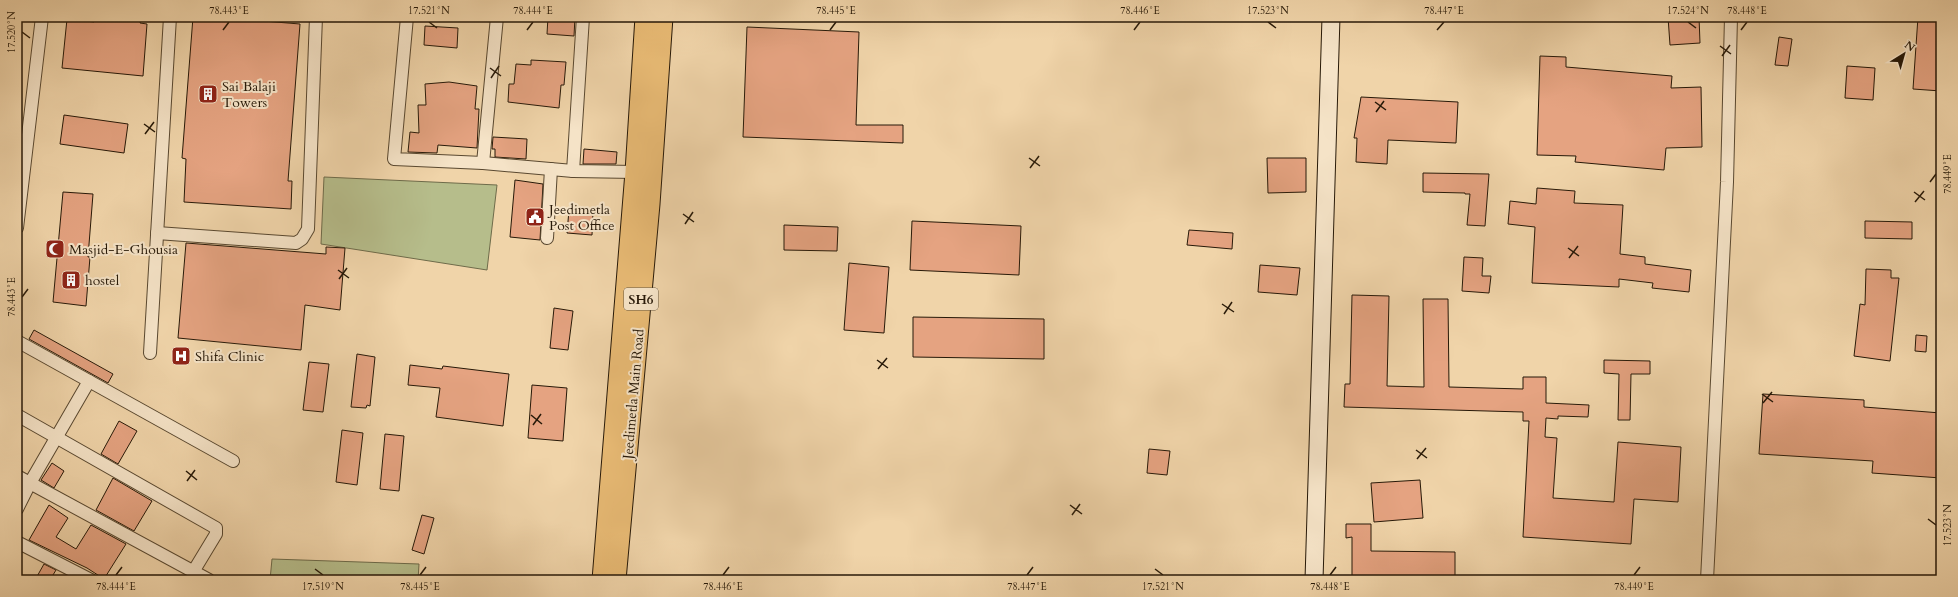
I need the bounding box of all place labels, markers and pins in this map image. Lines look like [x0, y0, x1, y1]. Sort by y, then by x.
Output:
place label: Sai Balaji Towers [222, 77, 276, 112]
building icon: Sai Balaji Towers [197, 83, 219, 105]
place label: Jeedimetla Post Office [547, 200, 615, 235]
public building icon: Jeedimetla Post Office [524, 206, 546, 228]
mosque icon: Masjid-E-Ghousia [44, 238, 66, 260]
place label: Masjid-E-Ghousia [69, 240, 178, 259]
building icon: hostel [60, 269, 82, 291]
place label: hostel [85, 271, 120, 290]
hospital icon: Shifa Clinic [170, 345, 192, 367]
place label: Shifa Clinic [195, 347, 264, 366]

